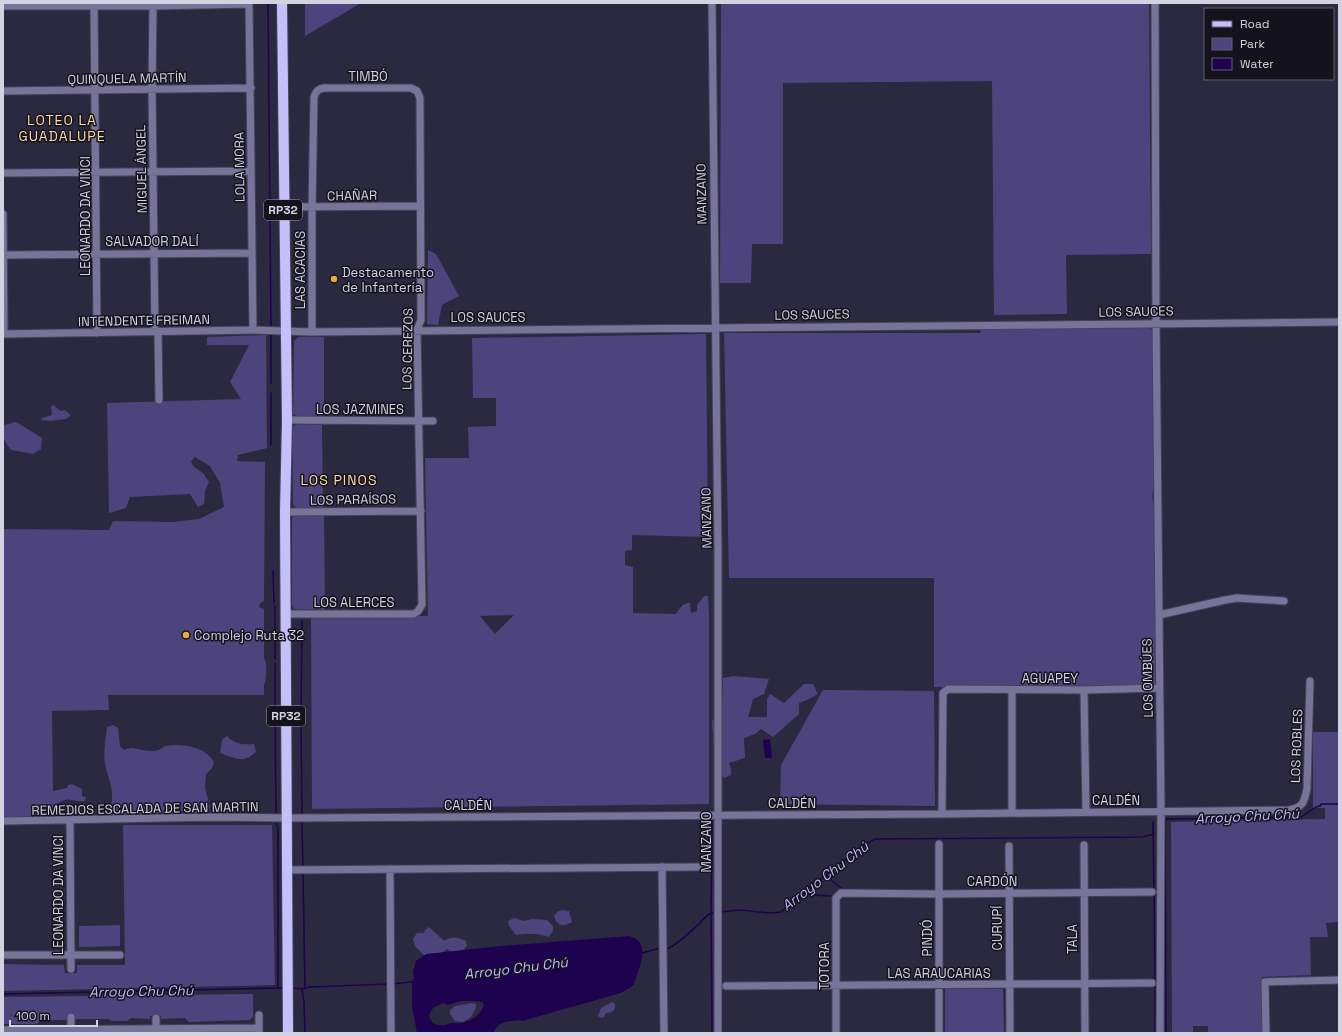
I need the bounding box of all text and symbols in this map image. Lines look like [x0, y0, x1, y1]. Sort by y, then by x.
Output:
legend [1204, 8, 1334, 80]
text: Road [1240, 16, 1269, 32]
text: Park [1240, 36, 1265, 52]
text: Water [1240, 56, 1274, 72]
street label: TIMBÓ [348, 68, 388, 85]
street label: QUINQUELA MARTÍN [67, 69, 187, 88]
district label: LOTEO LA GUADALUPE [18, 111, 106, 145]
street label: MIGUEL ÁNGEL [132, 124, 151, 214]
street label: LOLA MORA [230, 132, 249, 202]
street label: LEONARDO DA VINCI [77, 156, 94, 276]
street label: MANZANO [692, 163, 711, 225]
street label: CHAÑAR [327, 187, 377, 204]
road number: RP32 [264, 200, 302, 220]
street label: LAS ACACIAS [292, 231, 309, 309]
street label: SALVADOR DALÍ [105, 233, 199, 250]
place label: Destacamento de Infantería [342, 264, 434, 296]
marker: Destacamento de Infantería [329, 274, 339, 284]
street label: LOS SAUCES [1098, 302, 1174, 321]
street label: LOS SAUCES [774, 305, 850, 324]
street label: LOS CEREZOS [398, 308, 417, 390]
street label: LOS SAUCES [450, 309, 526, 326]
street label: INTENDENTE FREIMAN [78, 311, 210, 330]
street label: LOS JAZMINES [316, 401, 404, 418]
district label: LOS PINOS [301, 471, 378, 489]
street label: MANZANO [697, 487, 716, 549]
street label: LOS PARAÍSOS [310, 490, 396, 509]
street label: LOS ALERCES [313, 594, 395, 611]
place label: Complejo Ruta 32 [194, 627, 304, 644]
marker: Complejo Ruta 32 [181, 630, 191, 640]
street label: LOS OMBÚES [1138, 638, 1157, 718]
street label: AGUAPEY [1022, 670, 1078, 687]
road number: RP32 [267, 706, 305, 726]
street label: LOS ROBLES [1287, 709, 1306, 783]
street label: CALDÉN [1092, 792, 1140, 809]
street label: CALDÉN [768, 795, 816, 812]
street label: CALDÉN [444, 797, 492, 814]
street label: REMEDIOS ESCALADA DE SAN MARTIN [31, 798, 259, 819]
water label: Arroyo Chu Chú [1194, 804, 1301, 828]
street label: MANZANO [698, 811, 715, 873]
street label: LEONARDO DA VINCI [50, 835, 67, 955]
water label: Arroyo Chu Chú [778, 837, 873, 915]
street label: CARDÓN [967, 873, 1017, 890]
street label: CURUPÍ [989, 906, 1006, 950]
street label: PINDÓ [919, 920, 936, 956]
street label: TALA [1064, 924, 1081, 954]
street label: TOTORA [816, 942, 833, 990]
water label: Arroyo Chu Chú [463, 953, 570, 983]
street label: LAS ARAUCARIAS [887, 965, 991, 982]
water label: Arroyo Chu Chú [89, 981, 195, 1001]
scale bar [10, 1002, 97, 1028]
text: 100 m [16, 1008, 50, 1024]

